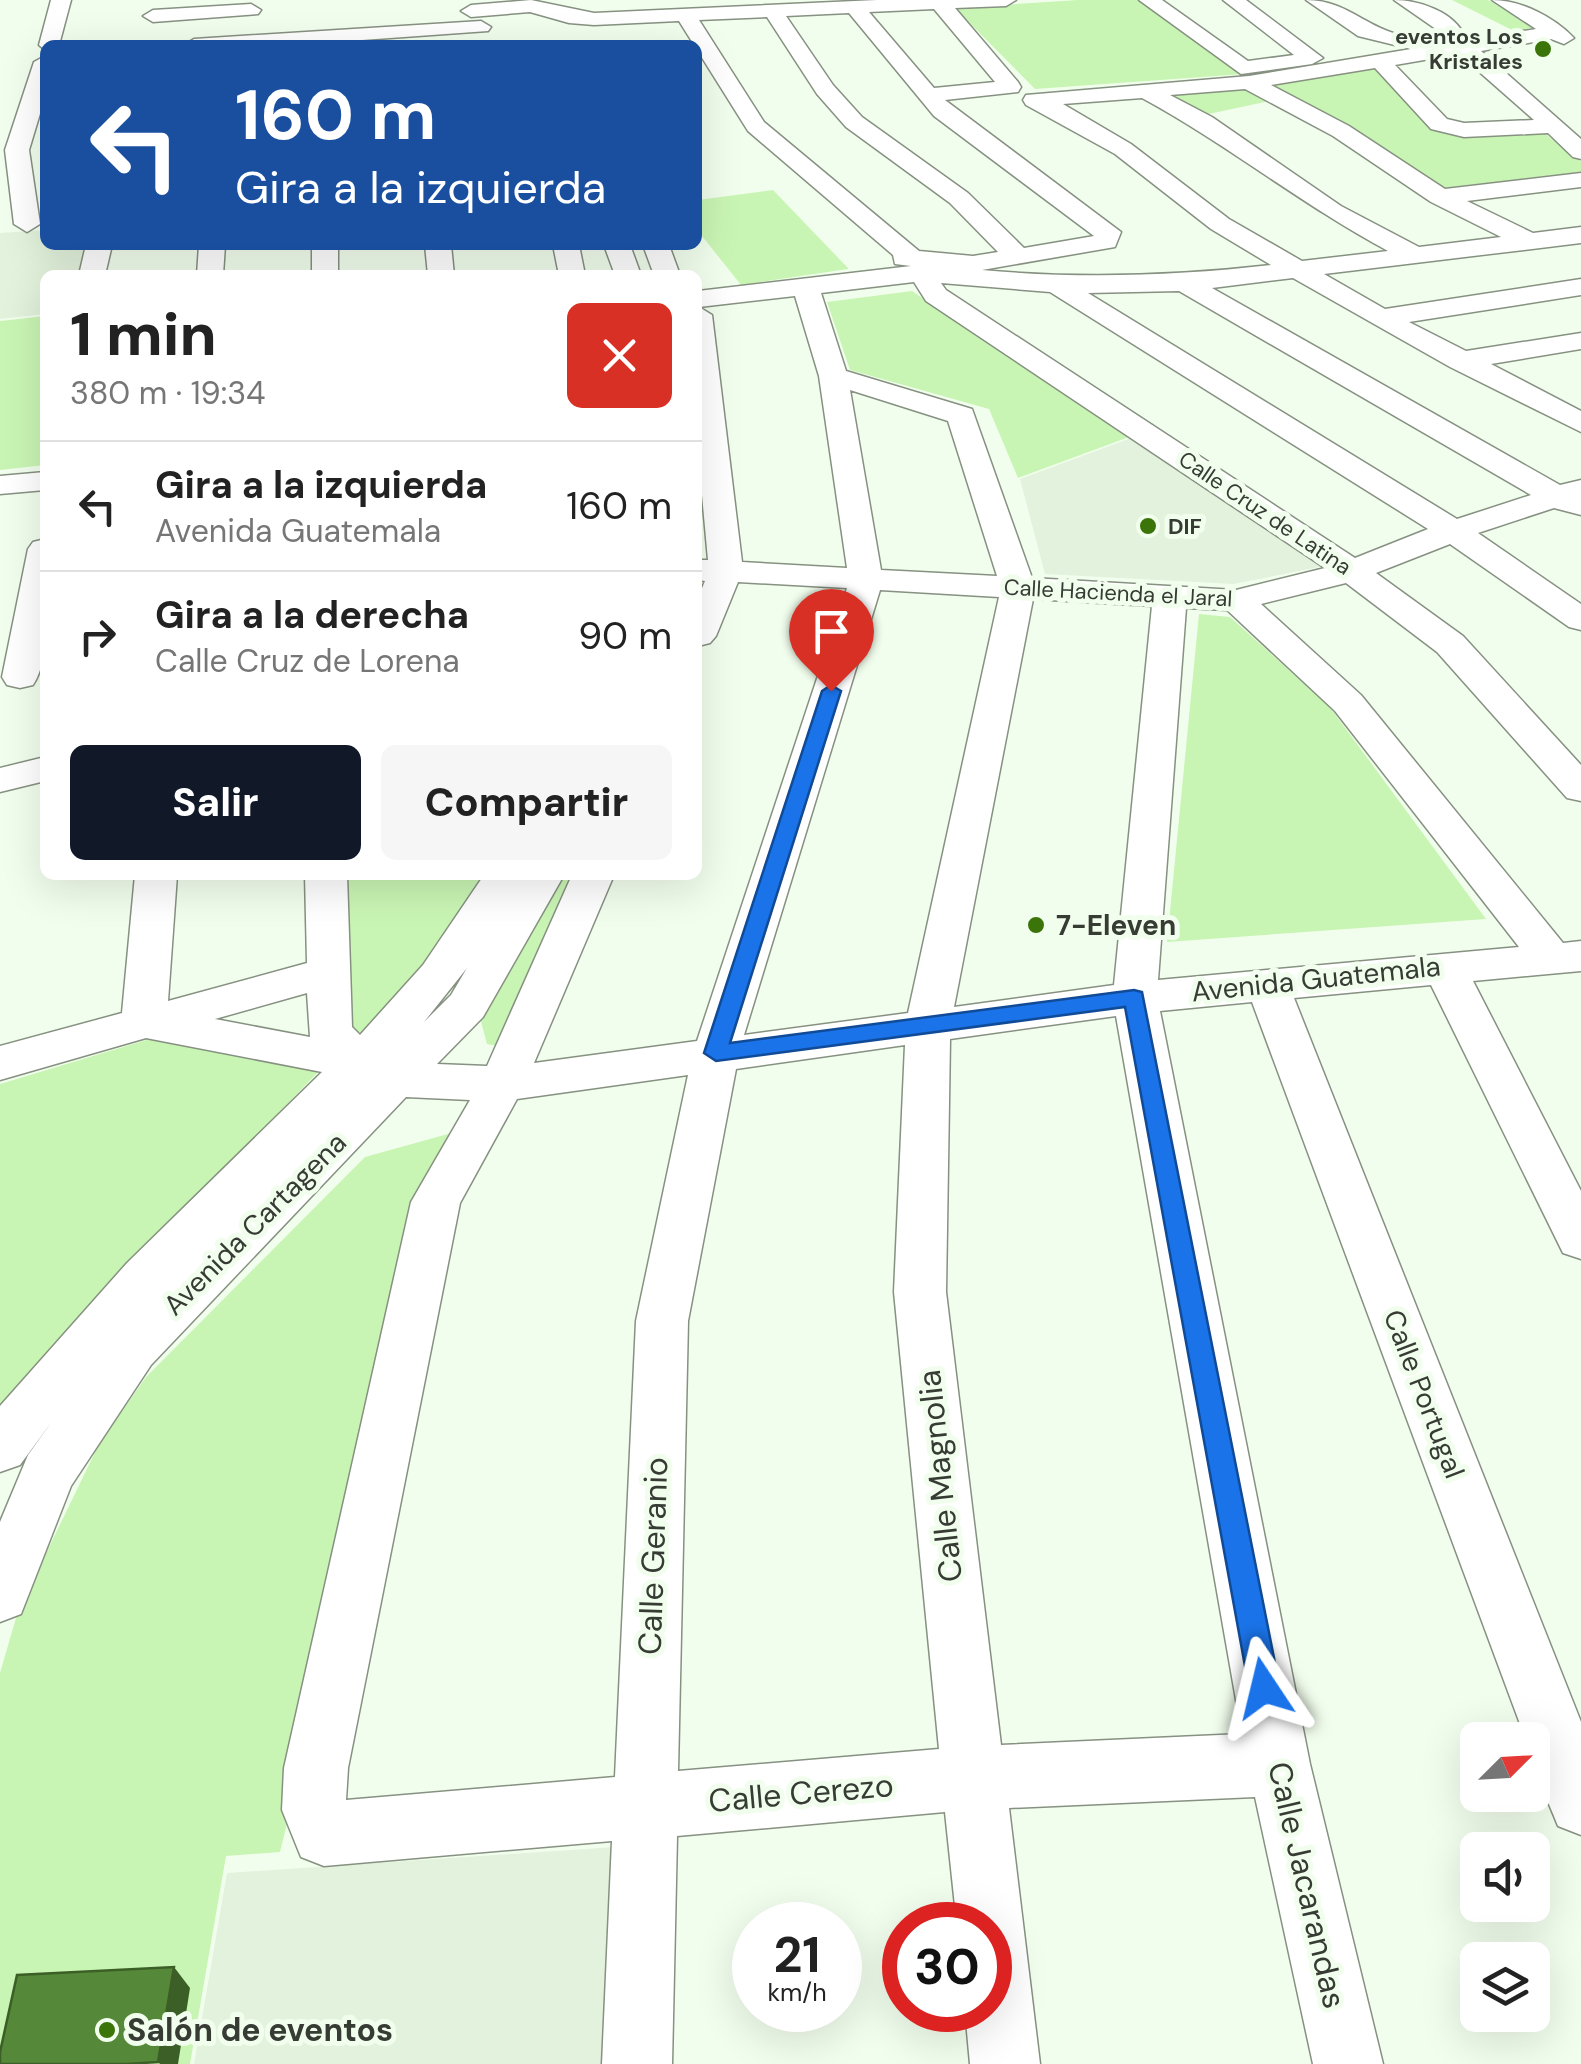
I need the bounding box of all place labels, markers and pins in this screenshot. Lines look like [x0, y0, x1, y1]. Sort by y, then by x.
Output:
place label: eventos Los Kristales [1395, 22, 1523, 76]
marker: eventos Los Kristales [1532, 38, 1554, 60]
place label: DIF [1168, 512, 1202, 541]
marker: DIF [1137, 515, 1159, 537]
pin [789, 589, 874, 692]
place label: 7-Eleven [1056, 907, 1176, 944]
marker: 7-Eleven [1025, 914, 1047, 936]
place label: Salón de eventos [127, 2009, 393, 2051]
marker: Salón de eventos [96, 2019, 118, 2041]

